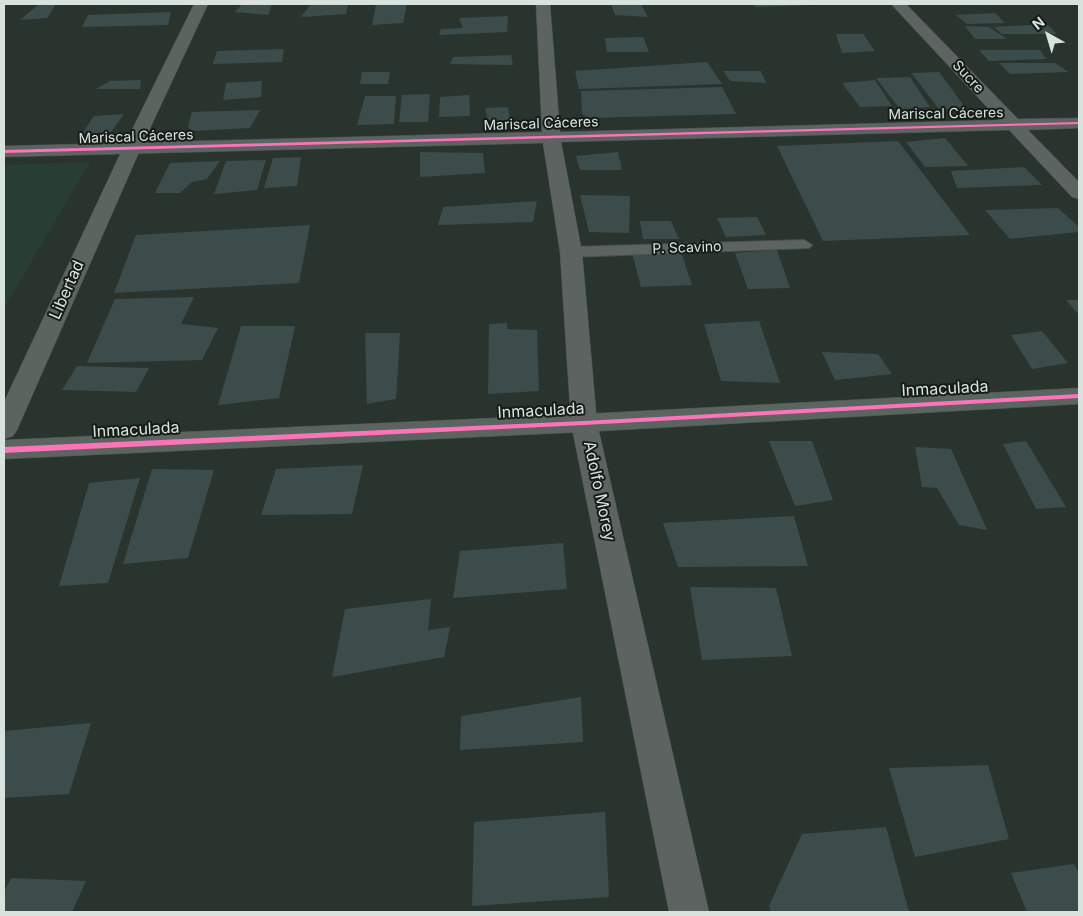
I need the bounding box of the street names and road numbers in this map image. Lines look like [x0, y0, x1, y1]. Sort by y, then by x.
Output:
street label: Sucre [949, 57, 987, 97]
street label: Mariscal Cáceres [888, 105, 1004, 123]
street label: Mariscal Cáceres [483, 114, 599, 134]
street label: Mariscal Cáceres [78, 127, 194, 147]
street label: P. Scavino [652, 238, 722, 258]
street label: Libertad [46, 258, 88, 322]
street label: Inmaculada [901, 377, 989, 401]
street label: Inmaculada [497, 399, 585, 423]
street label: Inmaculada [92, 418, 180, 442]
street label: Adolfo Morey [579, 439, 619, 543]

